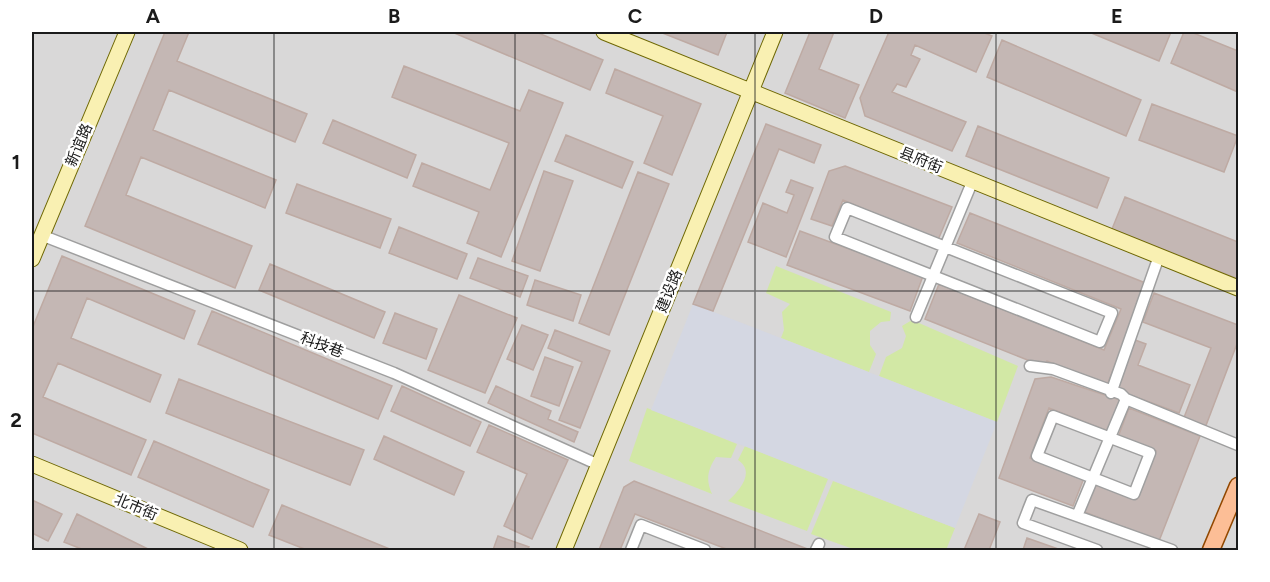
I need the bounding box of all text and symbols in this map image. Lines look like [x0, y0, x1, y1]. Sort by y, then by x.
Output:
text: A [146, 4, 161, 28]
text: B [388, 4, 400, 28]
text: C [628, 4, 642, 28]
text: D [869, 4, 883, 28]
text: E [1111, 4, 1123, 28]
street label: 新谊路 [62, 121, 96, 169]
street label: 县府街 [897, 143, 945, 177]
text: 1 [12, 150, 20, 174]
street label: 建设路 [652, 267, 686, 315]
street label: 科技巷 [298, 329, 346, 361]
text: 2 [10, 408, 22, 432]
street label: 北市街 [112, 490, 160, 524]

